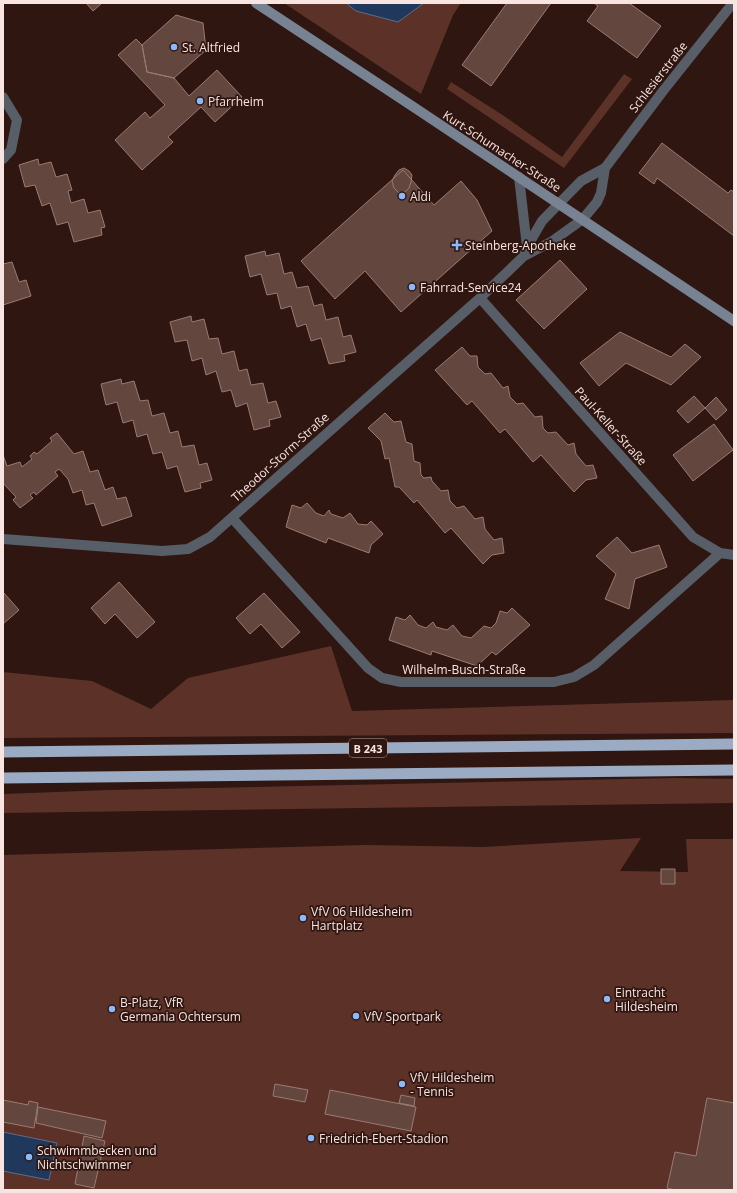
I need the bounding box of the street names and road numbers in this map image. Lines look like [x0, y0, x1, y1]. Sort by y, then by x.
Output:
street label: Schlesierstraße [625, 38, 691, 116]
street label: Kurt-Schumacher-Straße [440, 106, 565, 196]
street label: Paul-Keller-Straße [571, 383, 651, 469]
street label: Theodor-Storm-Straße [228, 408, 333, 505]
street label: Wilhelm-Busch-Straße [402, 661, 526, 678]
road number: B 243 [349, 739, 387, 757]

